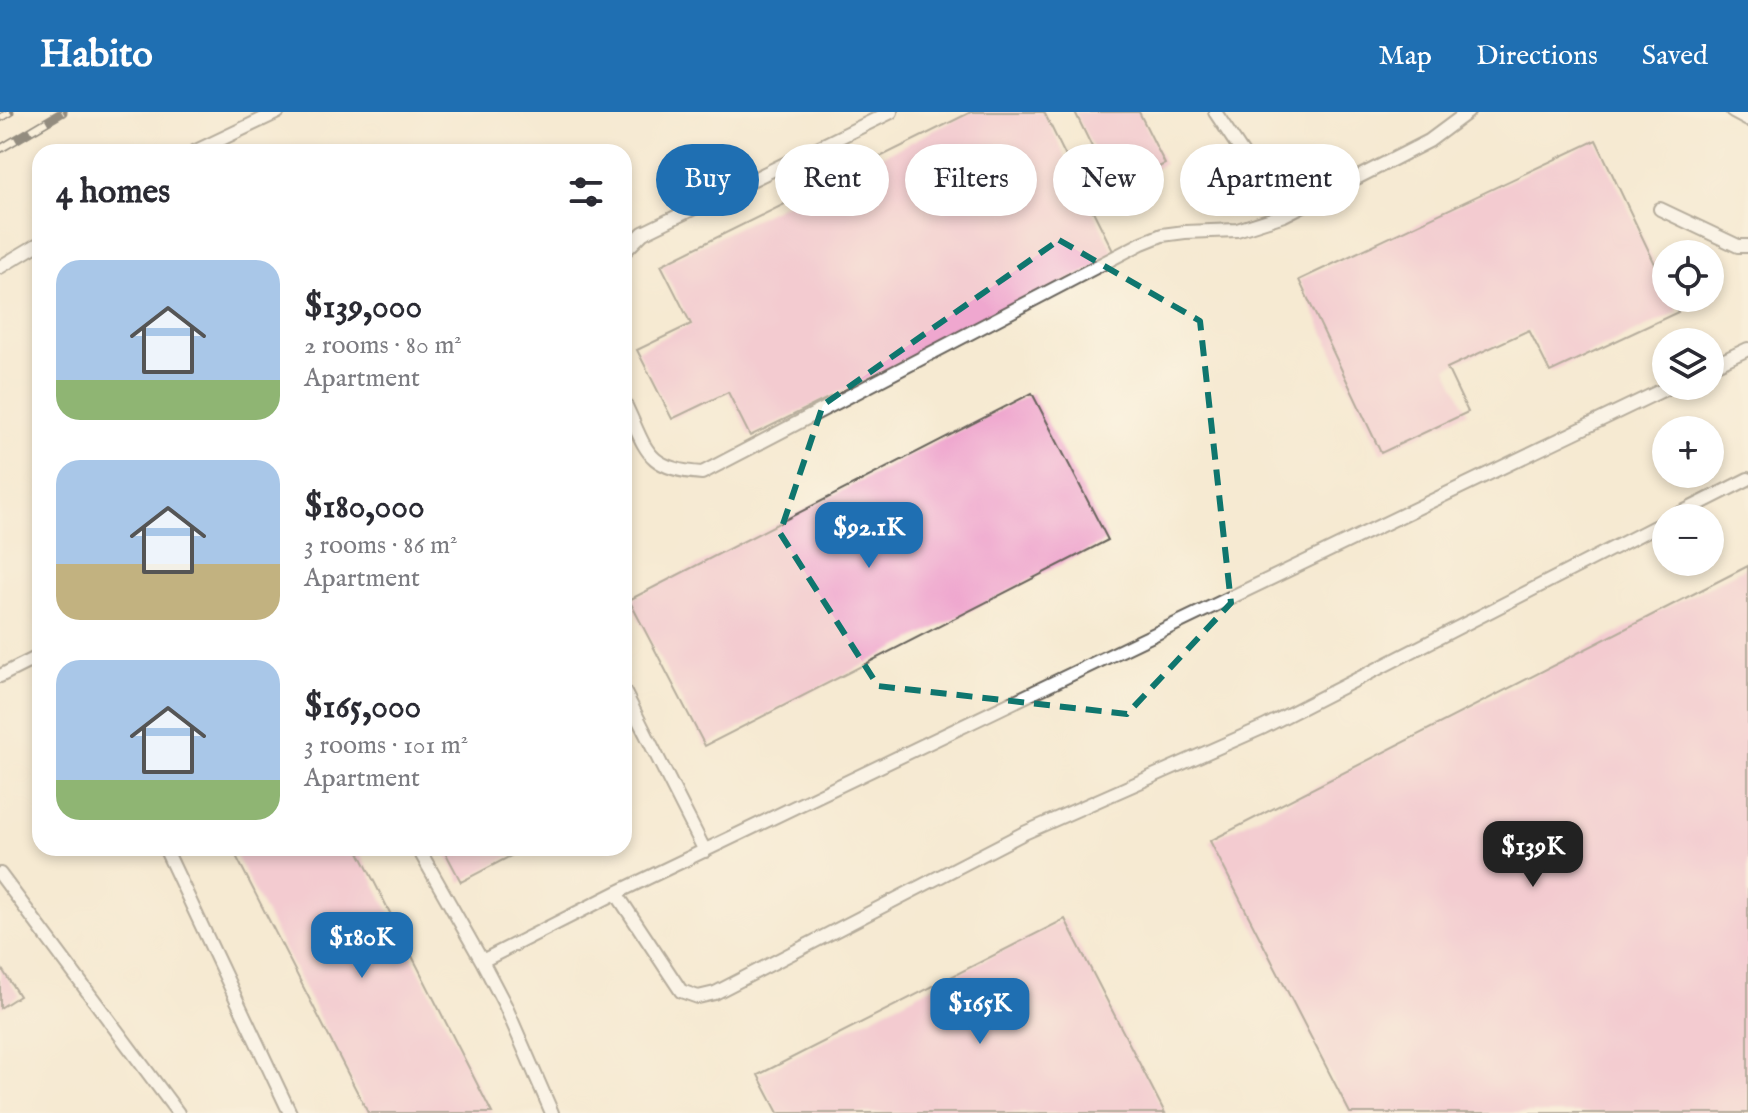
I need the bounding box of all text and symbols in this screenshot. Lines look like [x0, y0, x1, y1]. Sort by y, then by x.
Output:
text: Habito [40, 32, 153, 80]
text: Map [1378, 39, 1432, 74]
text: Directions [1476, 39, 1598, 74]
text: Saved [1642, 39, 1708, 74]
chip: Buy [656, 144, 759, 216]
chip: Rent [775, 144, 889, 216]
chip: Filters [905, 144, 1037, 216]
chip: New [1053, 144, 1164, 216]
chip: Apartment [1180, 144, 1360, 216]
icon: filters [564, 170, 608, 214]
text: 4 homes [56, 171, 170, 214]
map controls [1652, 240, 1724, 576]
button: locate [1652, 240, 1724, 312]
text: $139,000 [304, 286, 422, 329]
icon: home [120, 292, 216, 388]
button: layers [1652, 328, 1724, 400]
text: 2 rooms · 80 m² [304, 329, 462, 362]
text: Apartment [304, 362, 420, 395]
button: + [1652, 416, 1724, 488]
text: $180,000 [304, 486, 425, 529]
icon: home [120, 492, 216, 588]
pin: $92.1K [804, 502, 934, 570]
button: − [1652, 504, 1724, 576]
text: $92.1K [833, 511, 905, 544]
text: 3 rooms · 86 m² [304, 529, 457, 562]
text: Apartment [304, 562, 420, 595]
text: $165,000 [304, 686, 421, 729]
icon: home [120, 692, 216, 788]
text: 3 rooms · 101 m² [304, 729, 468, 762]
text: Apartment [304, 762, 420, 795]
pin: $139K [1477, 821, 1589, 889]
text: $139K [1501, 830, 1565, 863]
pin: $180K [306, 912, 418, 980]
text: $180K [329, 921, 395, 954]
pin: $165K [924, 978, 1036, 1046]
text: $165K [948, 987, 1012, 1020]

